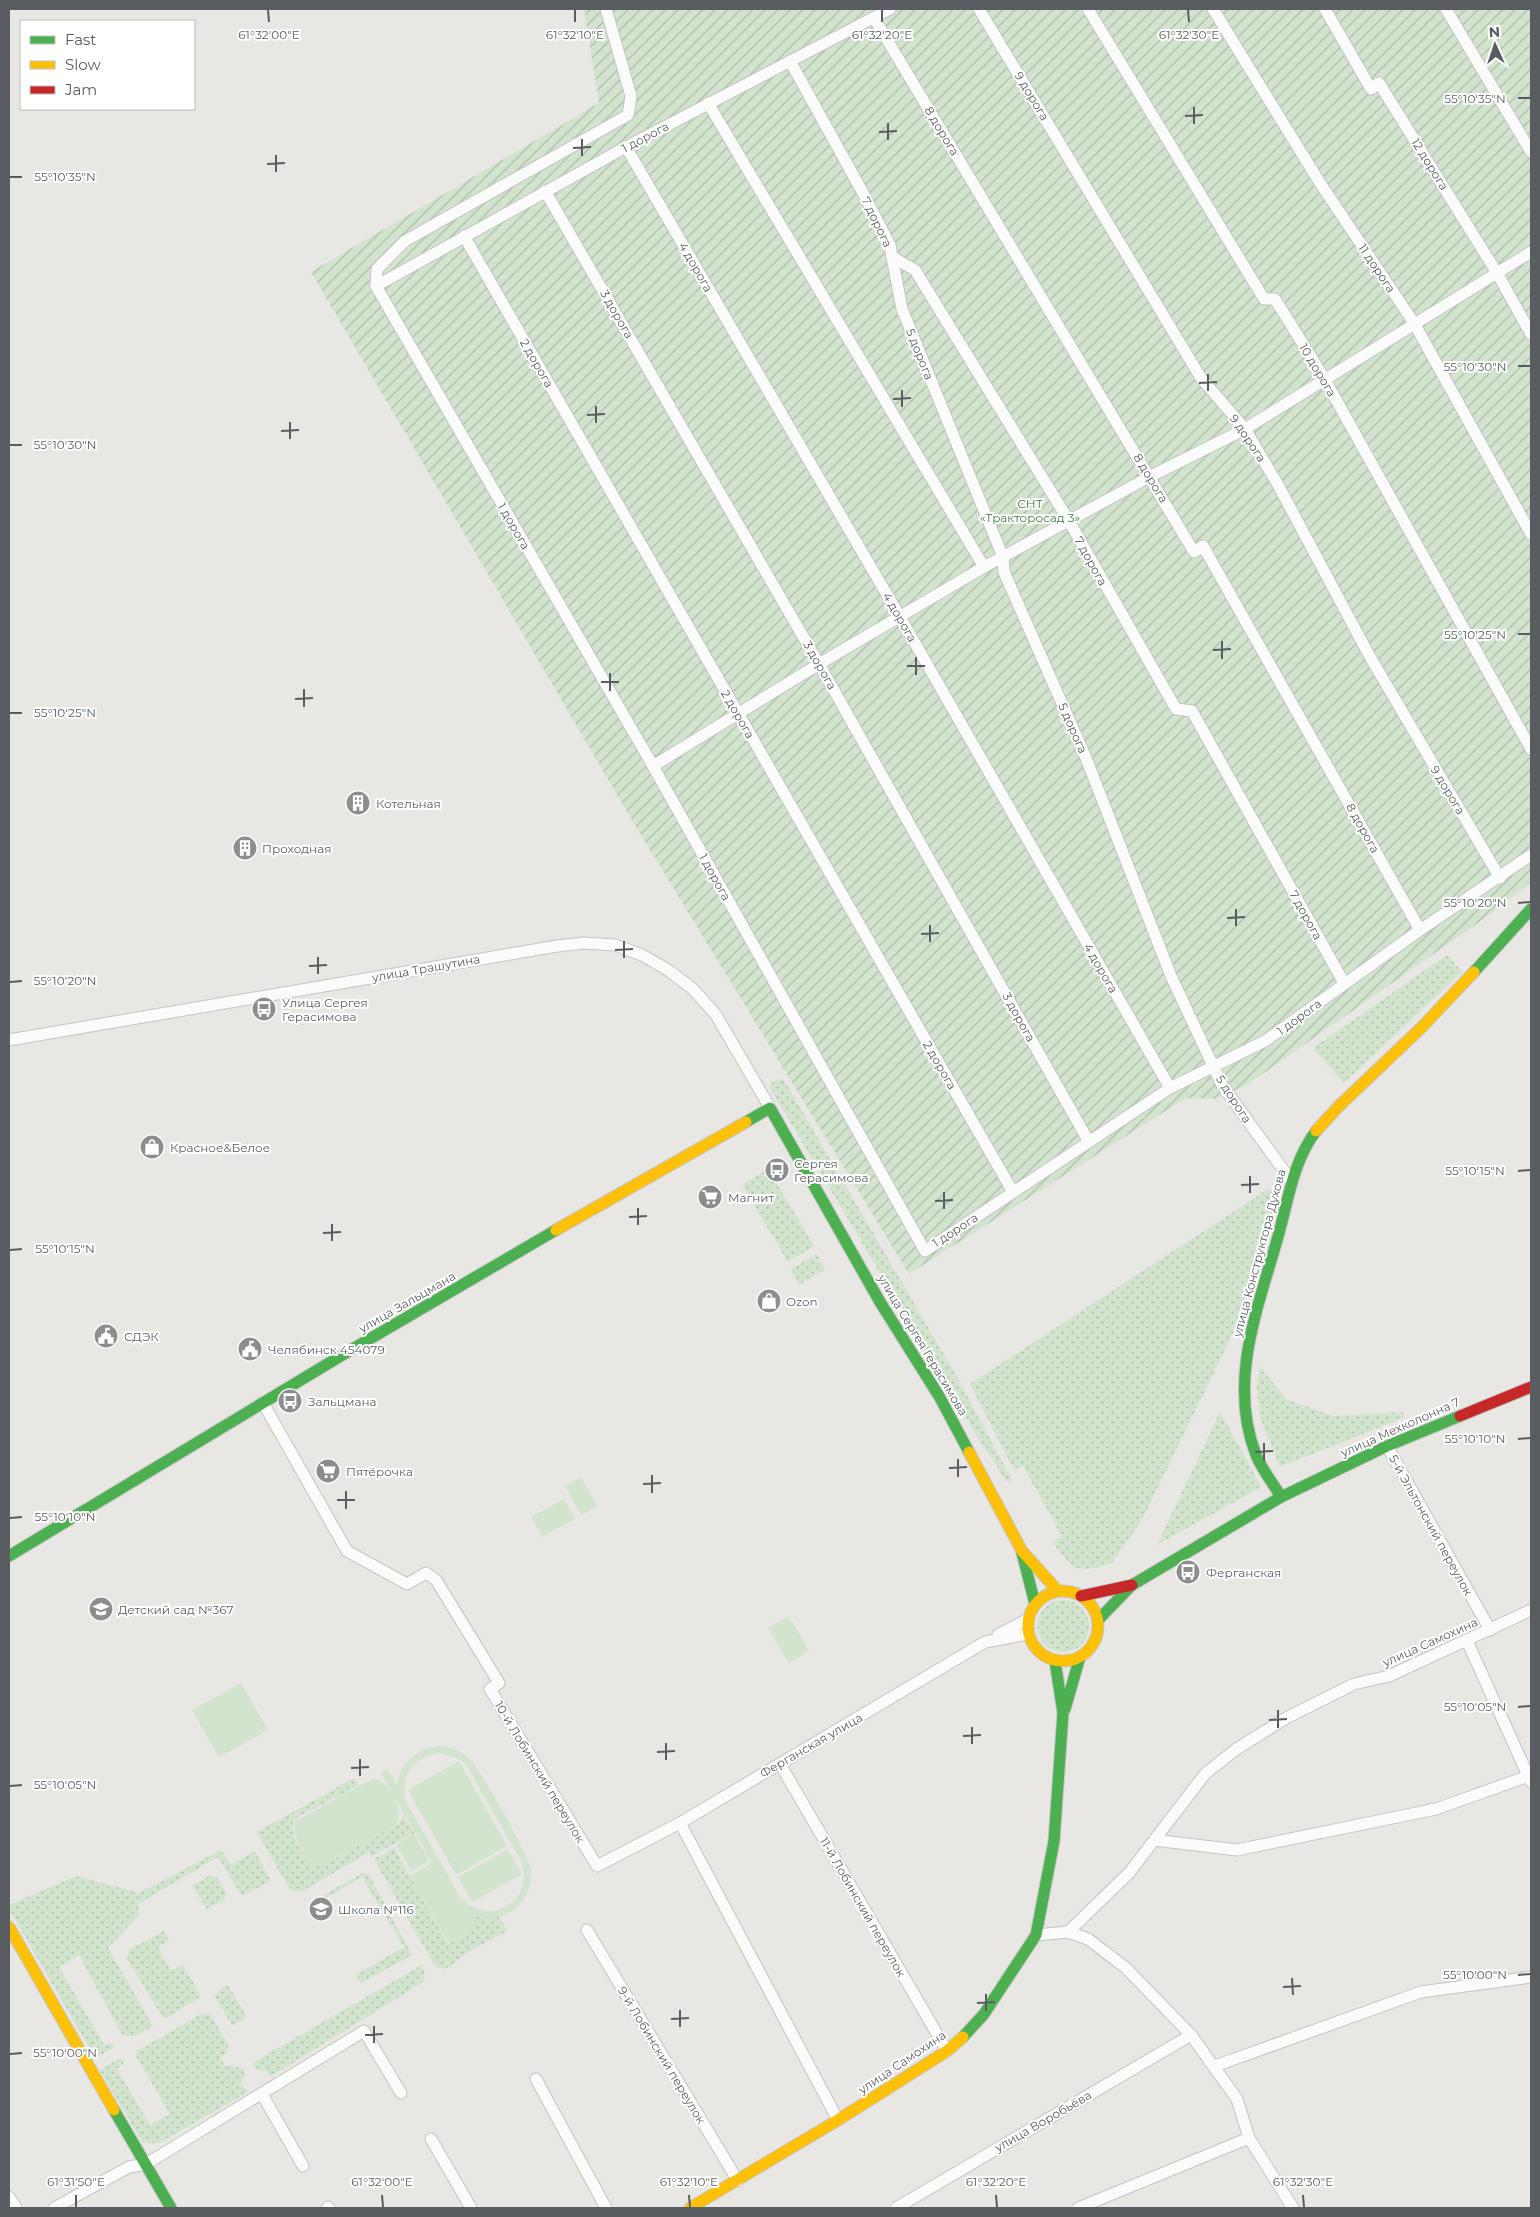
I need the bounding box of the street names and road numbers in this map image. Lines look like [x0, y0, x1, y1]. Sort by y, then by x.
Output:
street label: 9 дорога [1012, 69, 1052, 123]
street label: 8 дорога [921, 104, 963, 158]
street label: 1 дорога [619, 118, 671, 156]
street label: 12 дорога [1408, 135, 1452, 193]
street label: 7 дорога [858, 194, 896, 250]
street label: 4 дорога [676, 239, 716, 295]
street label: 11 дорога [1355, 241, 1399, 295]
street label: 3 дорога [597, 287, 637, 341]
street label: 5 дорога [903, 326, 937, 382]
street label: 2 дорога [517, 336, 557, 390]
street label: 10 дорога [1296, 341, 1340, 399]
street label: 9 дорога [1227, 411, 1269, 465]
street label: 8 дорога [1130, 451, 1172, 505]
street label: 1 дорога [495, 500, 533, 552]
street label: 7 дорога [1071, 534, 1111, 588]
street label: 4 дорога [880, 589, 920, 645]
street label: 3 дорога [800, 638, 840, 692]
street label: 2 дорога [718, 687, 758, 741]
street label: 5 дорога [1055, 700, 1091, 756]
street label: 9 дорога [1428, 763, 1468, 817]
street label: 8 дорога [1343, 800, 1383, 856]
street label: 1 дорога [696, 851, 734, 903]
street label: 7 дорога [1286, 888, 1326, 942]
street label: 4 дорога [1081, 940, 1121, 996]
street label: улица Трашутина [370, 951, 481, 985]
street label: 3 дорога [999, 990, 1039, 1044]
street label: 1 дорога [1274, 996, 1324, 1038]
street label: 2 дорога [920, 1038, 960, 1092]
street label: 5 дорога [1213, 1072, 1255, 1126]
street label: улица Конструктора Духова [1229, 1167, 1289, 1340]
street label: 1 дорога [929, 1210, 981, 1250]
street label: улица Зальцмана [355, 1268, 458, 1336]
street label: улица Сергея Герасимова [874, 1271, 971, 1418]
street label: улица Мехколонна 7 [1337, 1394, 1462, 1460]
street label: 5-й Эльтонский переулок [1386, 1452, 1476, 1598]
street label: улица Самохина [1379, 1614, 1480, 1670]
street label: 10-й Лобинский переулок [492, 1698, 588, 1846]
street label: Ферганская улица [757, 1710, 865, 1780]
street label: 11-й Лобинский переулок [817, 1834, 909, 1980]
street label: 9-й Лобинский переулок [615, 1984, 709, 2126]
street label: улица Самохина [854, 2027, 949, 2097]
street label: улица Воробьёва [991, 2087, 1094, 2155]

